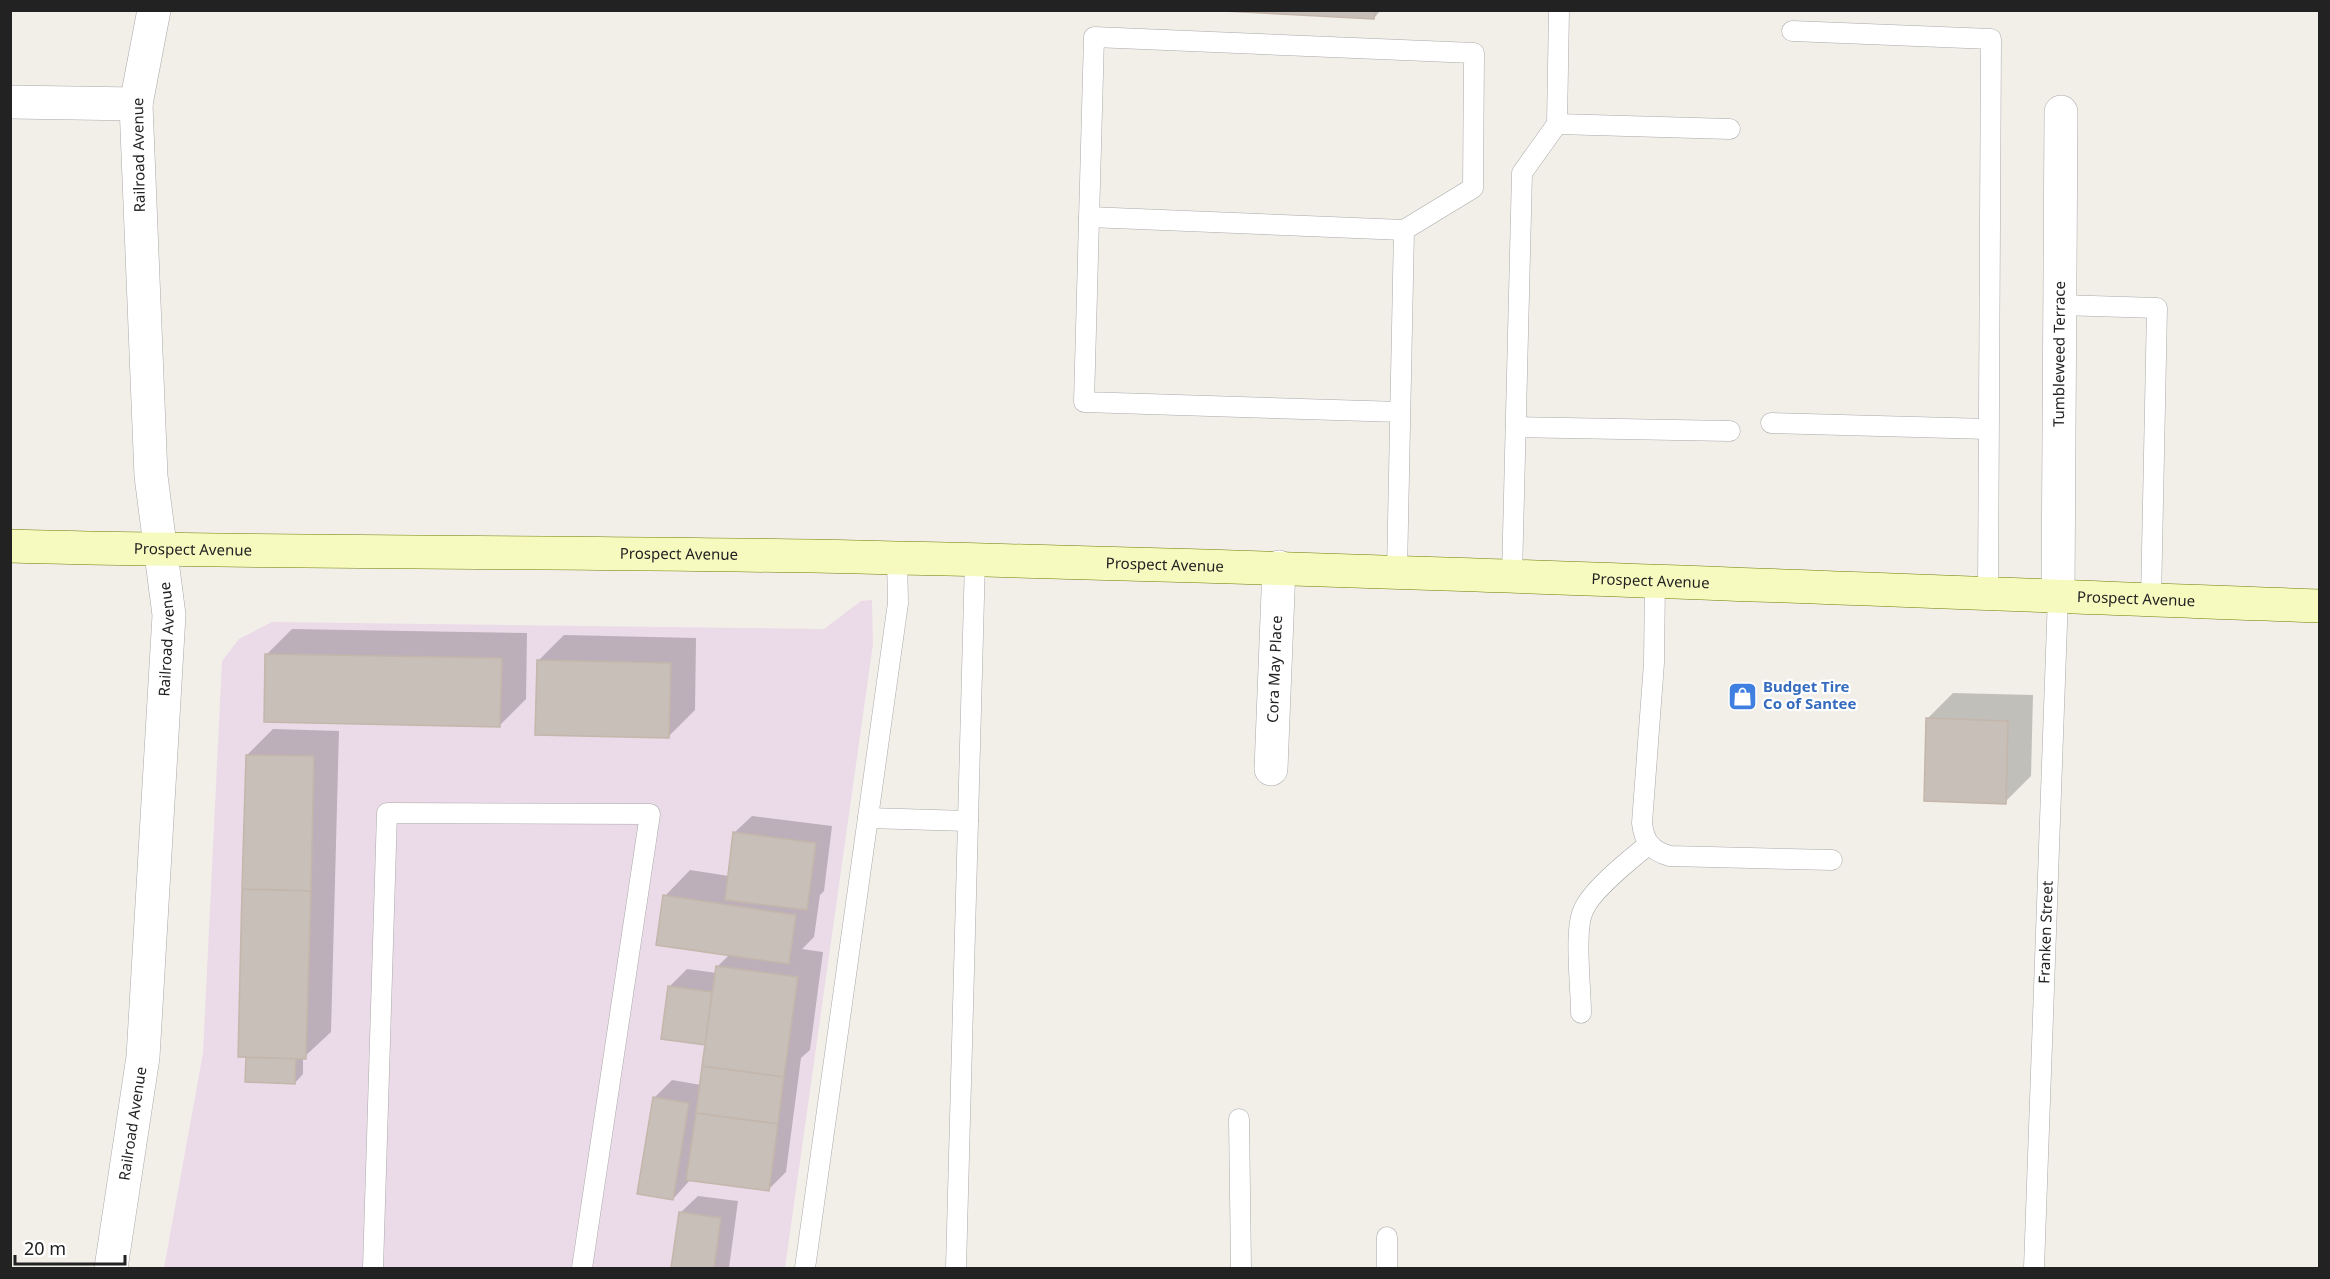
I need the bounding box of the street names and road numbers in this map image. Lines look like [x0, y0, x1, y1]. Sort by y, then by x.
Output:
street label: Railroad Avenue [127, 98, 149, 213]
street label: Tumbleweed Terrace [2048, 281, 2069, 427]
street label: Prospect Avenue [134, 538, 252, 560]
street label: Prospect Avenue [620, 543, 738, 564]
street label: Prospect Avenue [1105, 552, 1224, 576]
street label: Prospect Avenue [1591, 568, 1710, 592]
street label: Railroad Avenue [153, 581, 178, 697]
street label: Prospect Avenue [2077, 586, 2196, 610]
street label: Cora May Place [1262, 615, 1286, 723]
street label: Franken Street [2033, 880, 2057, 984]
street label: Railroad Avenue [113, 1065, 150, 1182]

